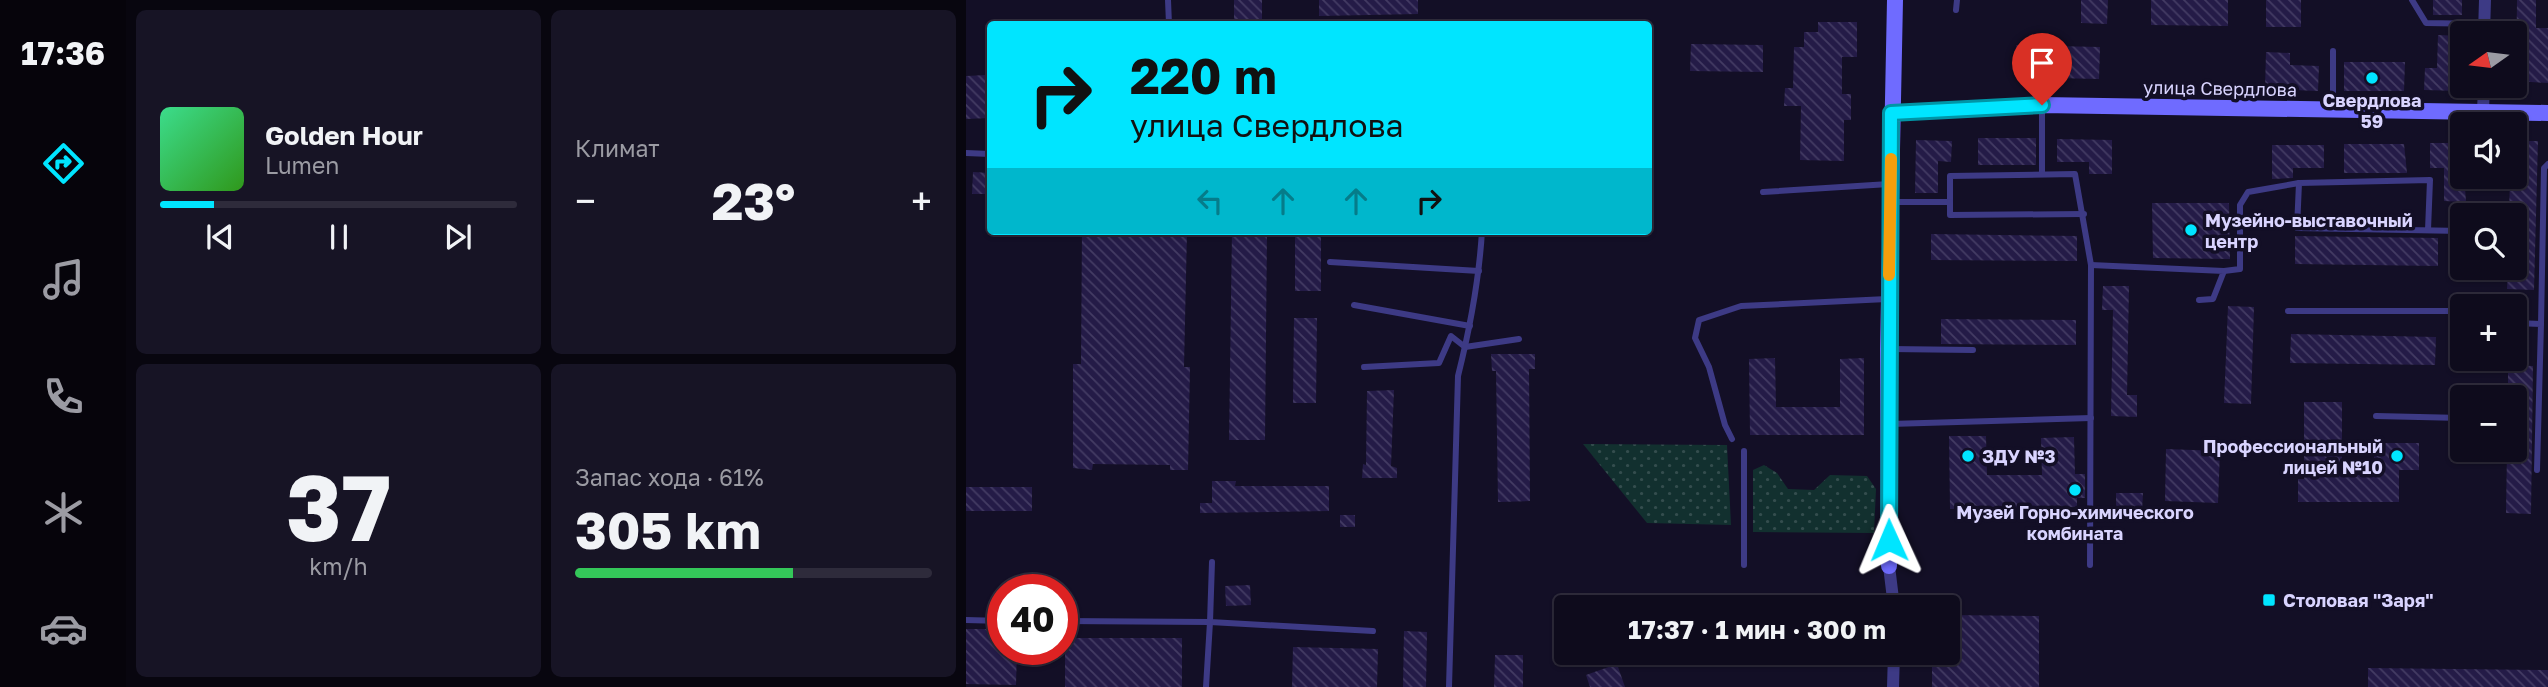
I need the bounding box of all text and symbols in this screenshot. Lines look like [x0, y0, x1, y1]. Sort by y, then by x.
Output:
north arrow [2450, 21, 2527, 98]
map controls [2450, 21, 2527, 462]
pin [2012, 33, 2072, 105]
text: 17:36 [21, 34, 105, 72]
icon: arrive [2023, 44, 2061, 82]
text: 220 m [1130, 46, 1277, 105]
icon: right [1015, 49, 1106, 140]
marker: Свердлова 59 [2364, 70, 2380, 86]
street label: улица Свердлова [2143, 76, 2297, 100]
place label: Свердлова 59 [2323, 89, 2421, 132]
text: улица Свердлова [1130, 106, 1404, 144]
button: sound [2450, 112, 2527, 189]
text: Golden Hour [265, 120, 423, 151]
text: Климат [575, 134, 660, 162]
icon: directions [39, 139, 88, 188]
text: Lumen [265, 151, 339, 179]
text: 23° [712, 169, 795, 231]
text: − [575, 178, 596, 223]
text: + [911, 178, 932, 223]
icon: left [1191, 182, 1229, 220]
icon: ahead [1264, 182, 1302, 220]
icon: ahead [1337, 182, 1375, 220]
icon: right [1410, 182, 1448, 220]
button: search [2450, 203, 2527, 280]
place label: Музейно-выставочный центр [2205, 209, 2413, 252]
icon: previous [201, 218, 239, 256]
icon: pause [320, 218, 358, 256]
icon: next [439, 218, 477, 256]
marker: Музейно-выставочный центр [2183, 222, 2199, 238]
icon: music [39, 255, 88, 304]
button: + [2450, 294, 2527, 371]
icon: phone [39, 372, 88, 421]
button: − [2450, 385, 2527, 462]
place label: Профессиональный лицей №10 [2203, 435, 2383, 478]
place label: ЗДУ №3 [1982, 445, 2056, 467]
marker: ЗДУ №3 [1960, 448, 1976, 464]
marker: Профессиональный лицей №10 [2389, 448, 2405, 464]
text: 37 [286, 452, 391, 561]
text: Запас хода · 61% [575, 463, 764, 491]
marker: Музей Горно-химического комбината [2067, 482, 2083, 498]
icon: climate [39, 488, 88, 537]
text: 305 km [575, 498, 761, 560]
place label: Музей Горно-химического комбината [1956, 501, 2194, 544]
position arrow [1852, 503, 1926, 577]
text: km/h [309, 552, 368, 580]
speed limit sign: 40 [987, 574, 1078, 665]
place label: Столовая "Заря" [2283, 589, 2434, 611]
marker: Столовая "Заря" [2261, 592, 2277, 608]
icon: car [39, 604, 88, 653]
text: 17:37 · 1 мин · 300 m [1628, 614, 1886, 645]

